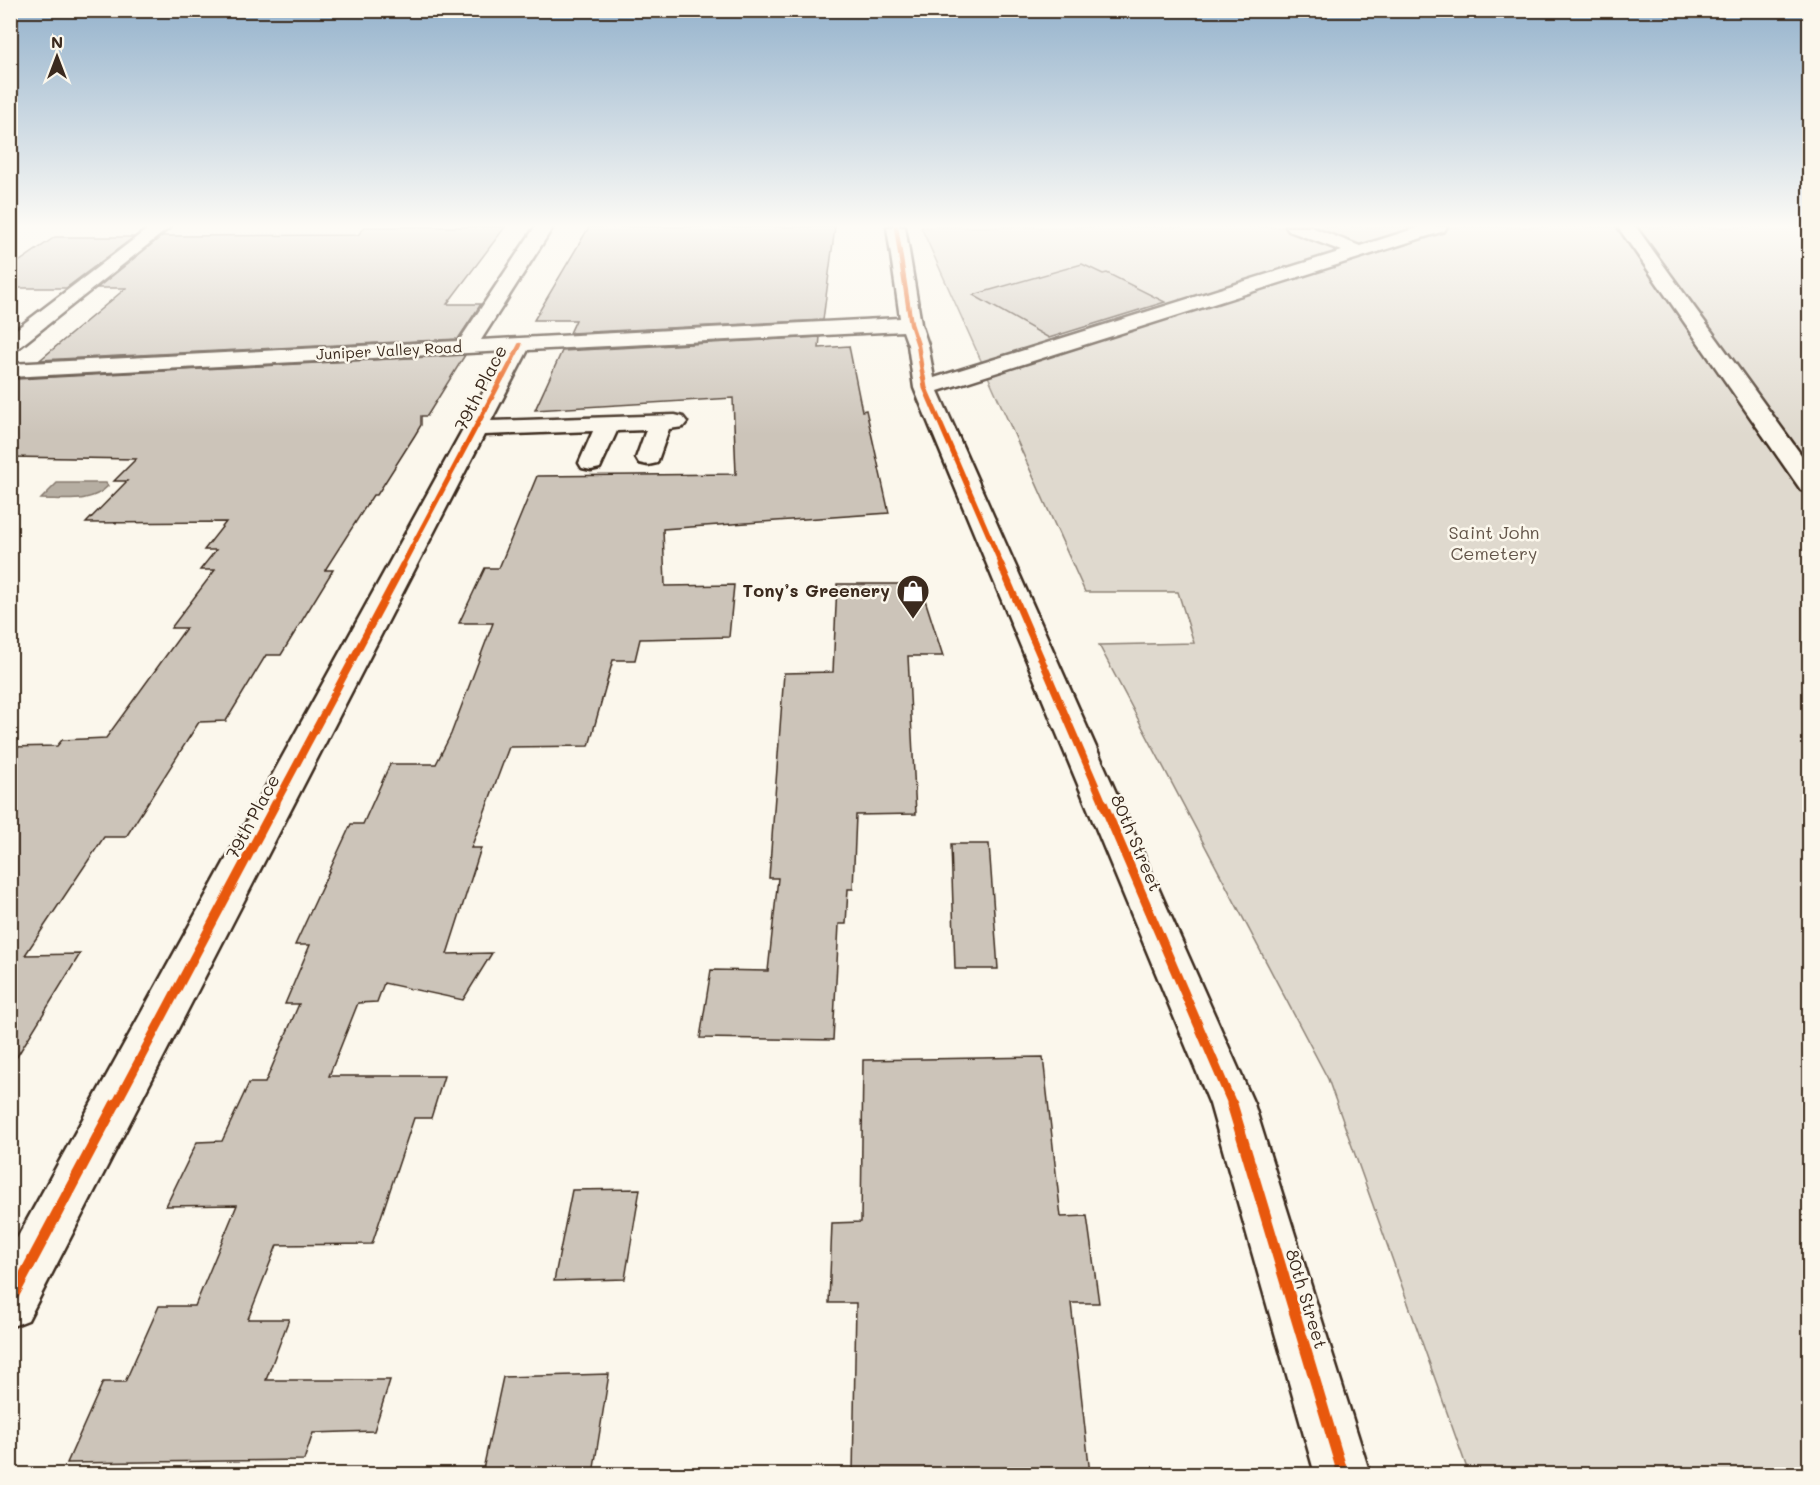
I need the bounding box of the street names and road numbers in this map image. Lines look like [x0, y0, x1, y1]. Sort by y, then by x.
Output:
street label: Juniper Valley Road [316, 336, 462, 364]
street label: 79th Place [448, 341, 512, 434]
street label: 79th Place [220, 770, 285, 863]
street label: 80th Street [1106, 790, 1168, 895]
street label: 80th Street [1280, 1246, 1334, 1352]

